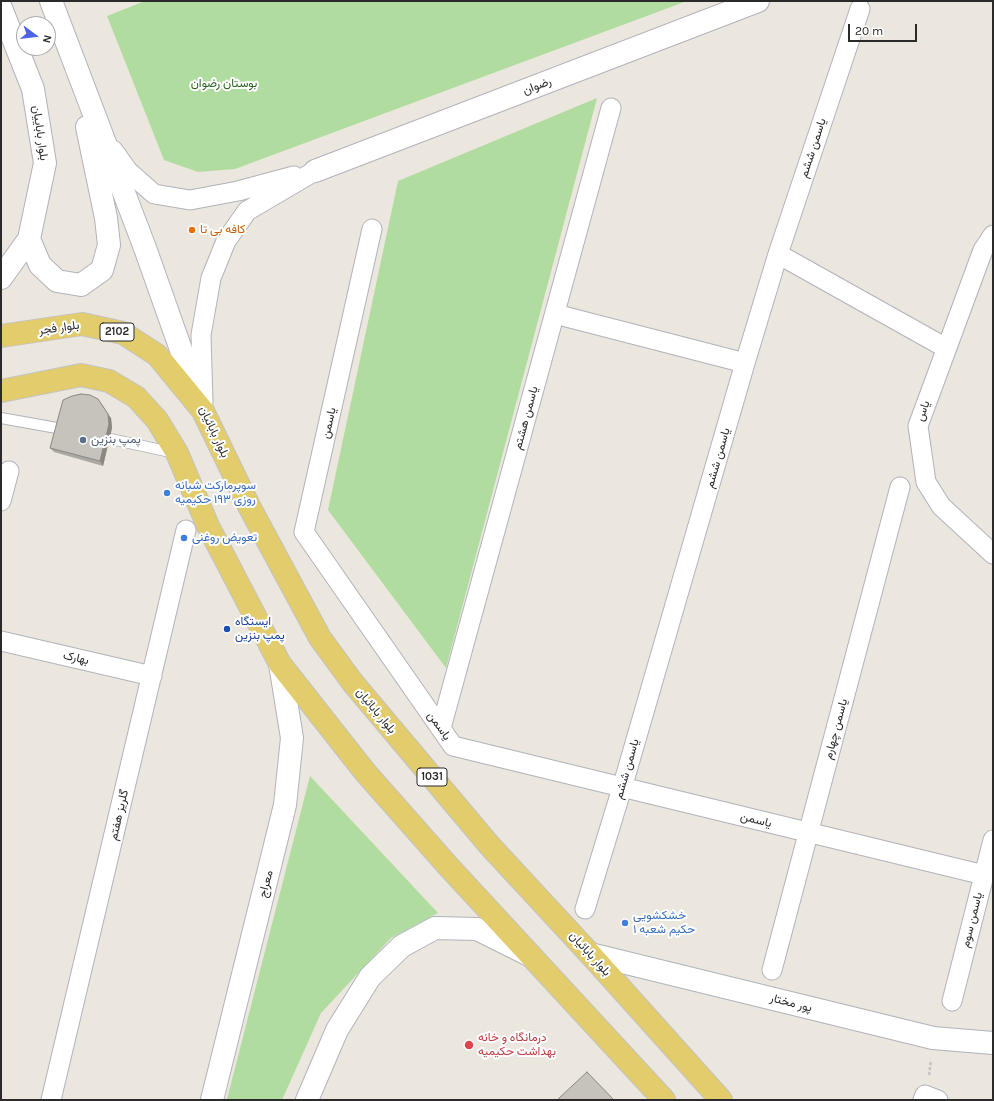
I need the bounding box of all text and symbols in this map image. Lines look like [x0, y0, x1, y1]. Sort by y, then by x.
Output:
north arrow [16, 16, 56, 56]
scale bar [850, 16, 919, 42]
text: 20 m [855, 24, 883, 38]
text: N [40, 33, 54, 44]
street label: رضوان [521, 74, 553, 98]
park label: بوستان رضوان [191, 77, 257, 91]
street label: بلوار باباییان [29, 104, 51, 162]
street label: یاسمن ششم [797, 116, 829, 180]
place label: کافه بی تا [200, 223, 245, 237]
marker: کافه بی تا [187, 225, 197, 235]
street label: بلوار فجر [38, 318, 80, 338]
road number: 2102 [100, 323, 134, 341]
street label: یاسمن هشتم [511, 385, 541, 451]
street label: یاس [913, 399, 933, 423]
street label: بلوار بابائیان [196, 404, 232, 460]
street label: یاسمن [318, 406, 340, 440]
street label: یاسمن ششم [703, 426, 733, 490]
place label: پمپ بنزین [91, 433, 141, 447]
marker: پمپ بنزین [78, 435, 88, 445]
place label: سوپرمارکت شبانه روزی ۱۹۳ حکیمیه [175, 479, 256, 507]
marker: سوپرمارکت شبانه روزی ۱۹۳ حکیمیه [162, 488, 172, 498]
place label: تعویض روغنی [192, 531, 257, 545]
marker: تعویض روغنی [179, 533, 189, 543]
place label: ایستگاه پمپ بنزین [235, 615, 285, 643]
marker: ایستگاه پمپ بنزین [222, 624, 232, 634]
street label: بهارک [62, 648, 90, 668]
street label: بلوار بابائیان [353, 685, 399, 737]
street label: یاسمن چهارم [821, 697, 851, 761]
street label: یاسمن [424, 709, 454, 743]
street label: یاسمن ششم [612, 737, 642, 801]
road number: 1031 [417, 768, 447, 786]
street label: گلریز هفتم [106, 788, 132, 842]
street label: یاسمن [739, 809, 773, 831]
street label: معراج [256, 869, 276, 899]
street label: یاسمن سوم [958, 891, 986, 949]
place label: خشکشویی حکیم شعبه ۱ [633, 909, 695, 937]
marker: خشکشویی حکیم شعبه ۱ [620, 918, 630, 928]
street label: بلوار بابائیان [566, 929, 614, 979]
street label: پور مختار [768, 991, 814, 1015]
place label: درمانگاه و خانه بهداشت حکیمیه [478, 1031, 556, 1059]
marker: درمانگاه و خانه بهداشت حکیمیه [463, 1039, 475, 1051]

